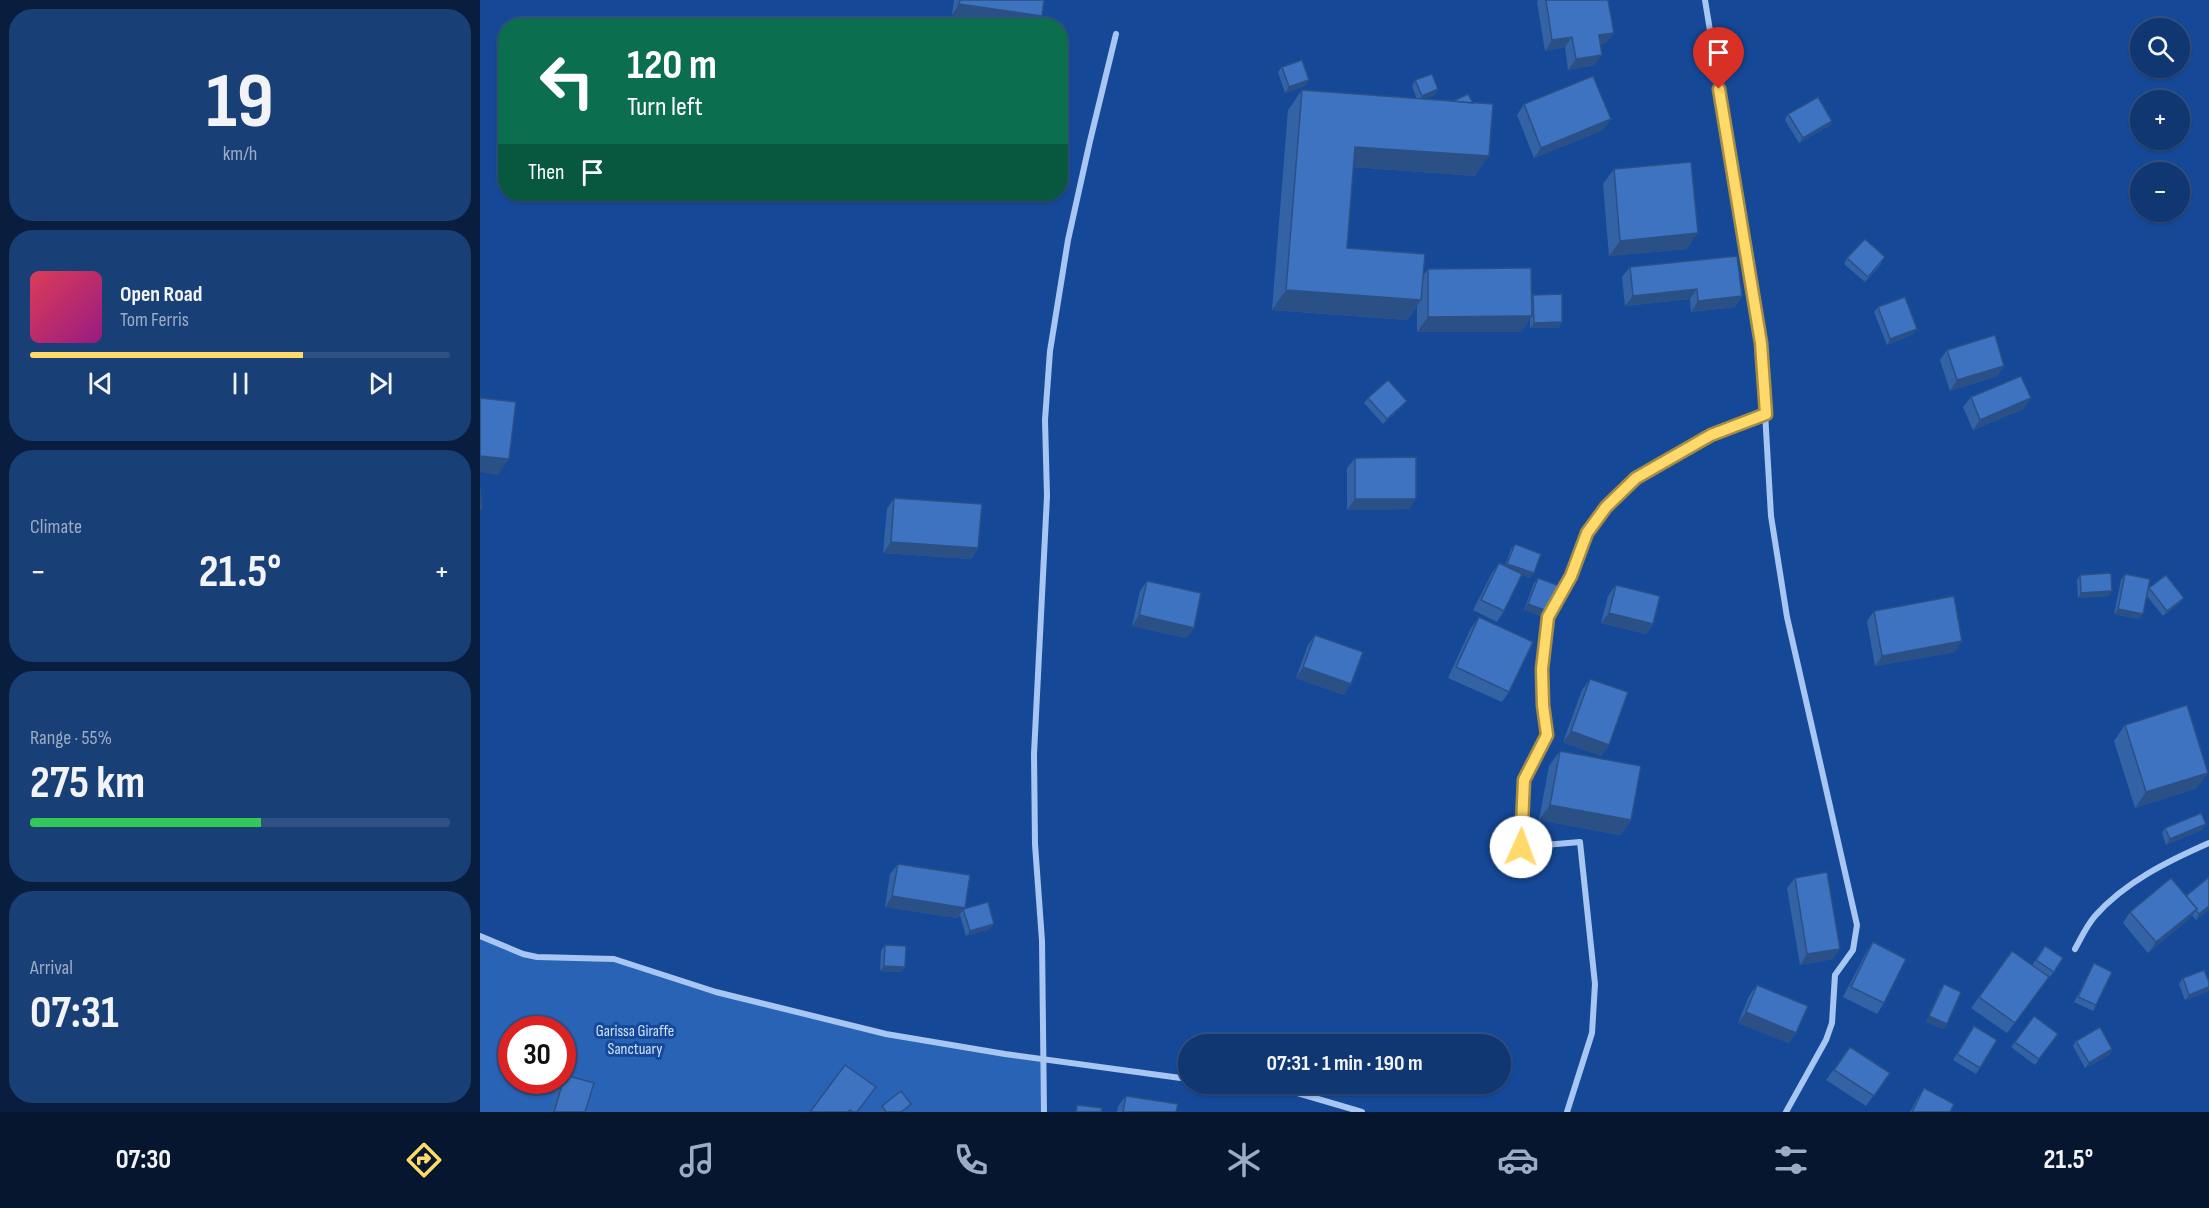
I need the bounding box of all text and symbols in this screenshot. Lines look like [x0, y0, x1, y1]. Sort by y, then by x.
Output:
map controls [2130, 18, 2190, 222]
button: search [2130, 18, 2190, 78]
pin [1693, 27, 1744, 89]
icon: arrive [1702, 36, 1735, 69]
text: 120 m [627, 40, 717, 91]
icon: left [528, 42, 606, 120]
text: 19 [206, 56, 274, 149]
button: + [2130, 90, 2190, 150]
text: Turn left [627, 91, 703, 123]
text: km/h [223, 142, 257, 166]
icon: arrive [576, 156, 609, 189]
text: Then [528, 159, 564, 186]
button: − [2130, 162, 2190, 222]
text: Open Road [120, 281, 202, 308]
text: Tom Ferris [120, 308, 189, 332]
icon: previous [84, 367, 117, 400]
icon: pause [224, 367, 257, 400]
icon: next [364, 367, 397, 400]
text: Climate [30, 515, 82, 539]
text: 21.5° [199, 545, 281, 600]
text: − [30, 552, 46, 592]
text: + [434, 552, 450, 592]
text: Range · 55% [30, 726, 112, 750]
text: 275 km [30, 756, 145, 811]
position arrow [1489, 815, 1553, 879]
text: Arrival [30, 956, 73, 980]
text: 07:31 [30, 986, 119, 1041]
speed limit sign: 30 [498, 1016, 576, 1094]
park label: Garissa Giraffe Sanctuary [596, 1022, 674, 1059]
text: 07:31 · 1 min · 190 m [1266, 1050, 1423, 1077]
icon: directions [403, 1139, 445, 1181]
icon: music [676, 1139, 718, 1181]
icon: phone [950, 1139, 992, 1181]
icon: climate [1223, 1139, 1265, 1181]
icon: car [1497, 1139, 1539, 1181]
icon: filters [1770, 1139, 1812, 1181]
text: 07:30 [116, 1144, 171, 1176]
text: 21.5° [2044, 1144, 2093, 1176]

